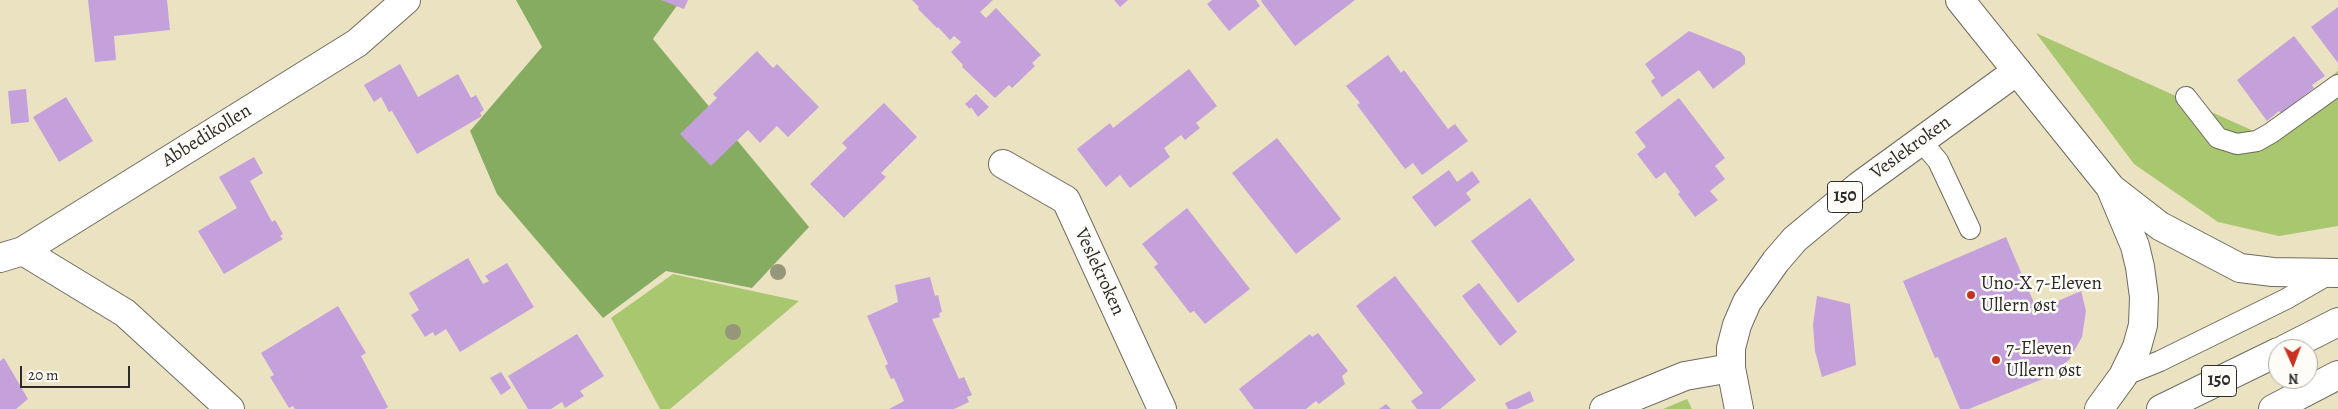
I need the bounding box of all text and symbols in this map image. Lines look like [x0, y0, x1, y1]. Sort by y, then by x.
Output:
street label: Abbedikollen [158, 100, 256, 172]
street label: Veslekroken [1867, 111, 1955, 185]
road number: 150 [1828, 182, 1862, 212]
street label: Veslekroken [1069, 225, 1129, 319]
place label: Uno-X 7-Eleven Ullern øst [1981, 273, 2102, 317]
marker: Uno-X 7-Eleven Ullern øst [1965, 289, 1977, 301]
place label: 7-Eleven Ullern øst [2006, 338, 2082, 382]
north arrow [2268, 339, 2318, 389]
marker: 7-Eleven Ullern øst [1990, 354, 2002, 366]
scale bar [22, 356, 132, 388]
text: 20 m [28, 365, 59, 385]
road number: 150 [2202, 366, 2236, 396]
text: N [2288, 369, 2299, 388]

